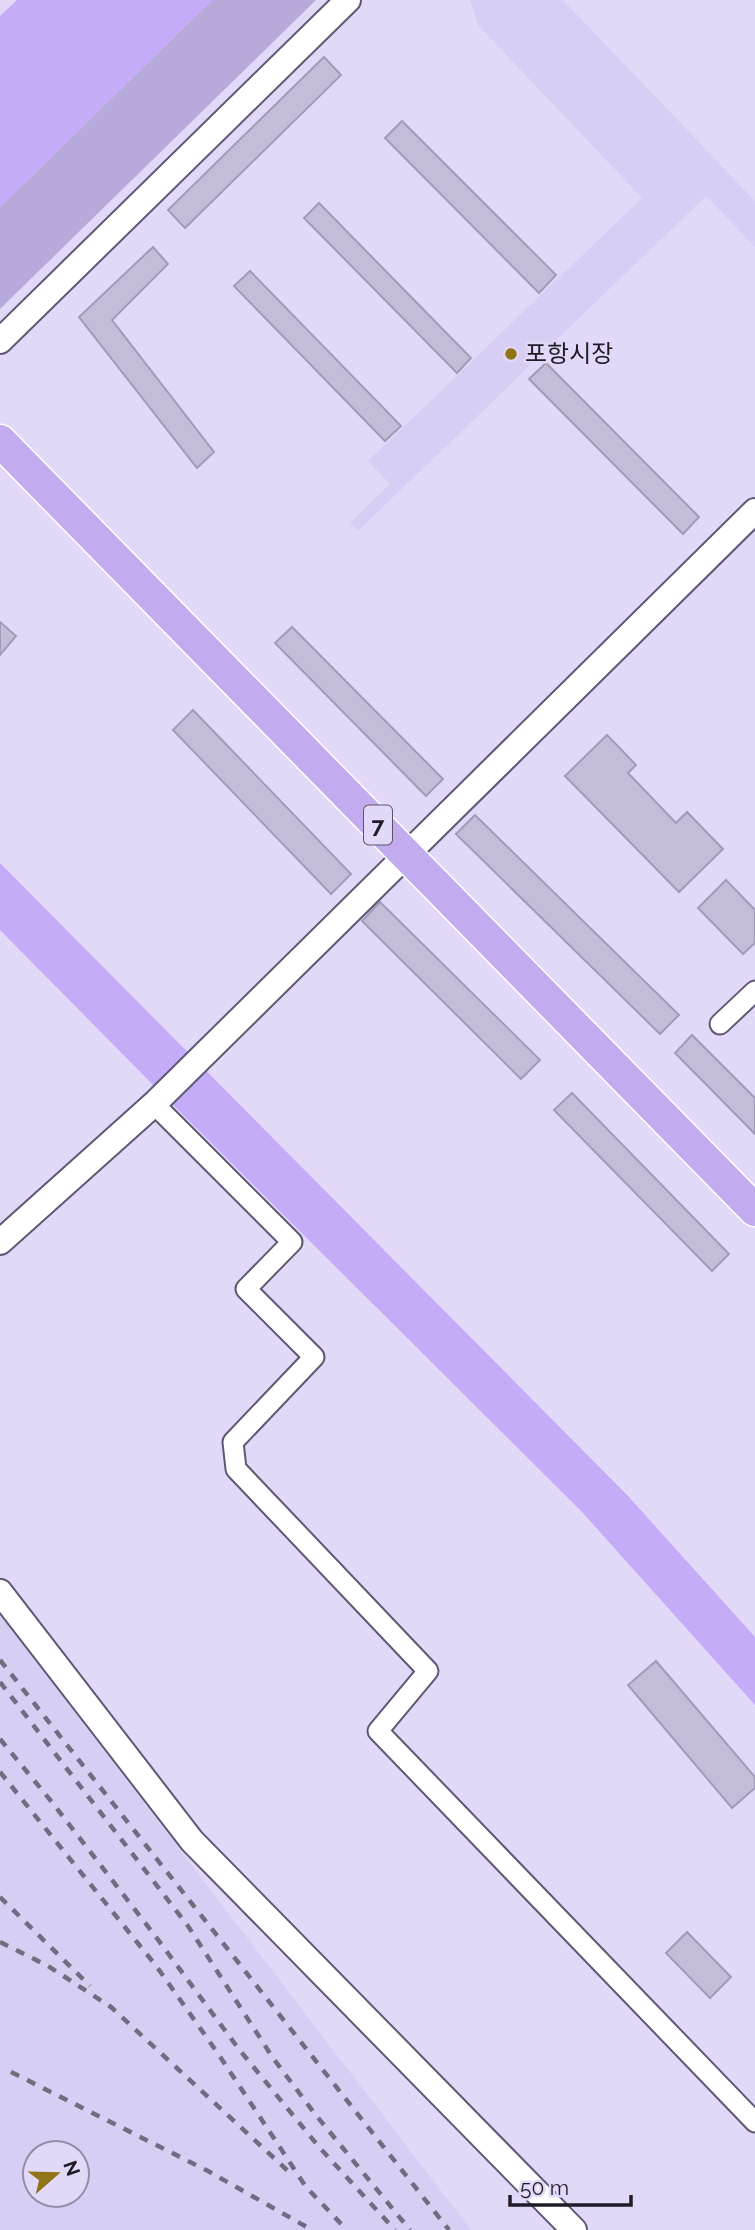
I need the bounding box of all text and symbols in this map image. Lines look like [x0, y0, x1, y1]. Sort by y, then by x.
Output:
place label: 포항시장 [525, 339, 613, 368]
marker: 포항시장 [503, 346, 519, 362]
road number: 7 [364, 806, 392, 845]
north arrow [21, 2139, 91, 2209]
text: N [59, 2158, 85, 2179]
scale bar [510, 2164, 631, 2208]
text: 50 m [520, 2175, 569, 2200]

